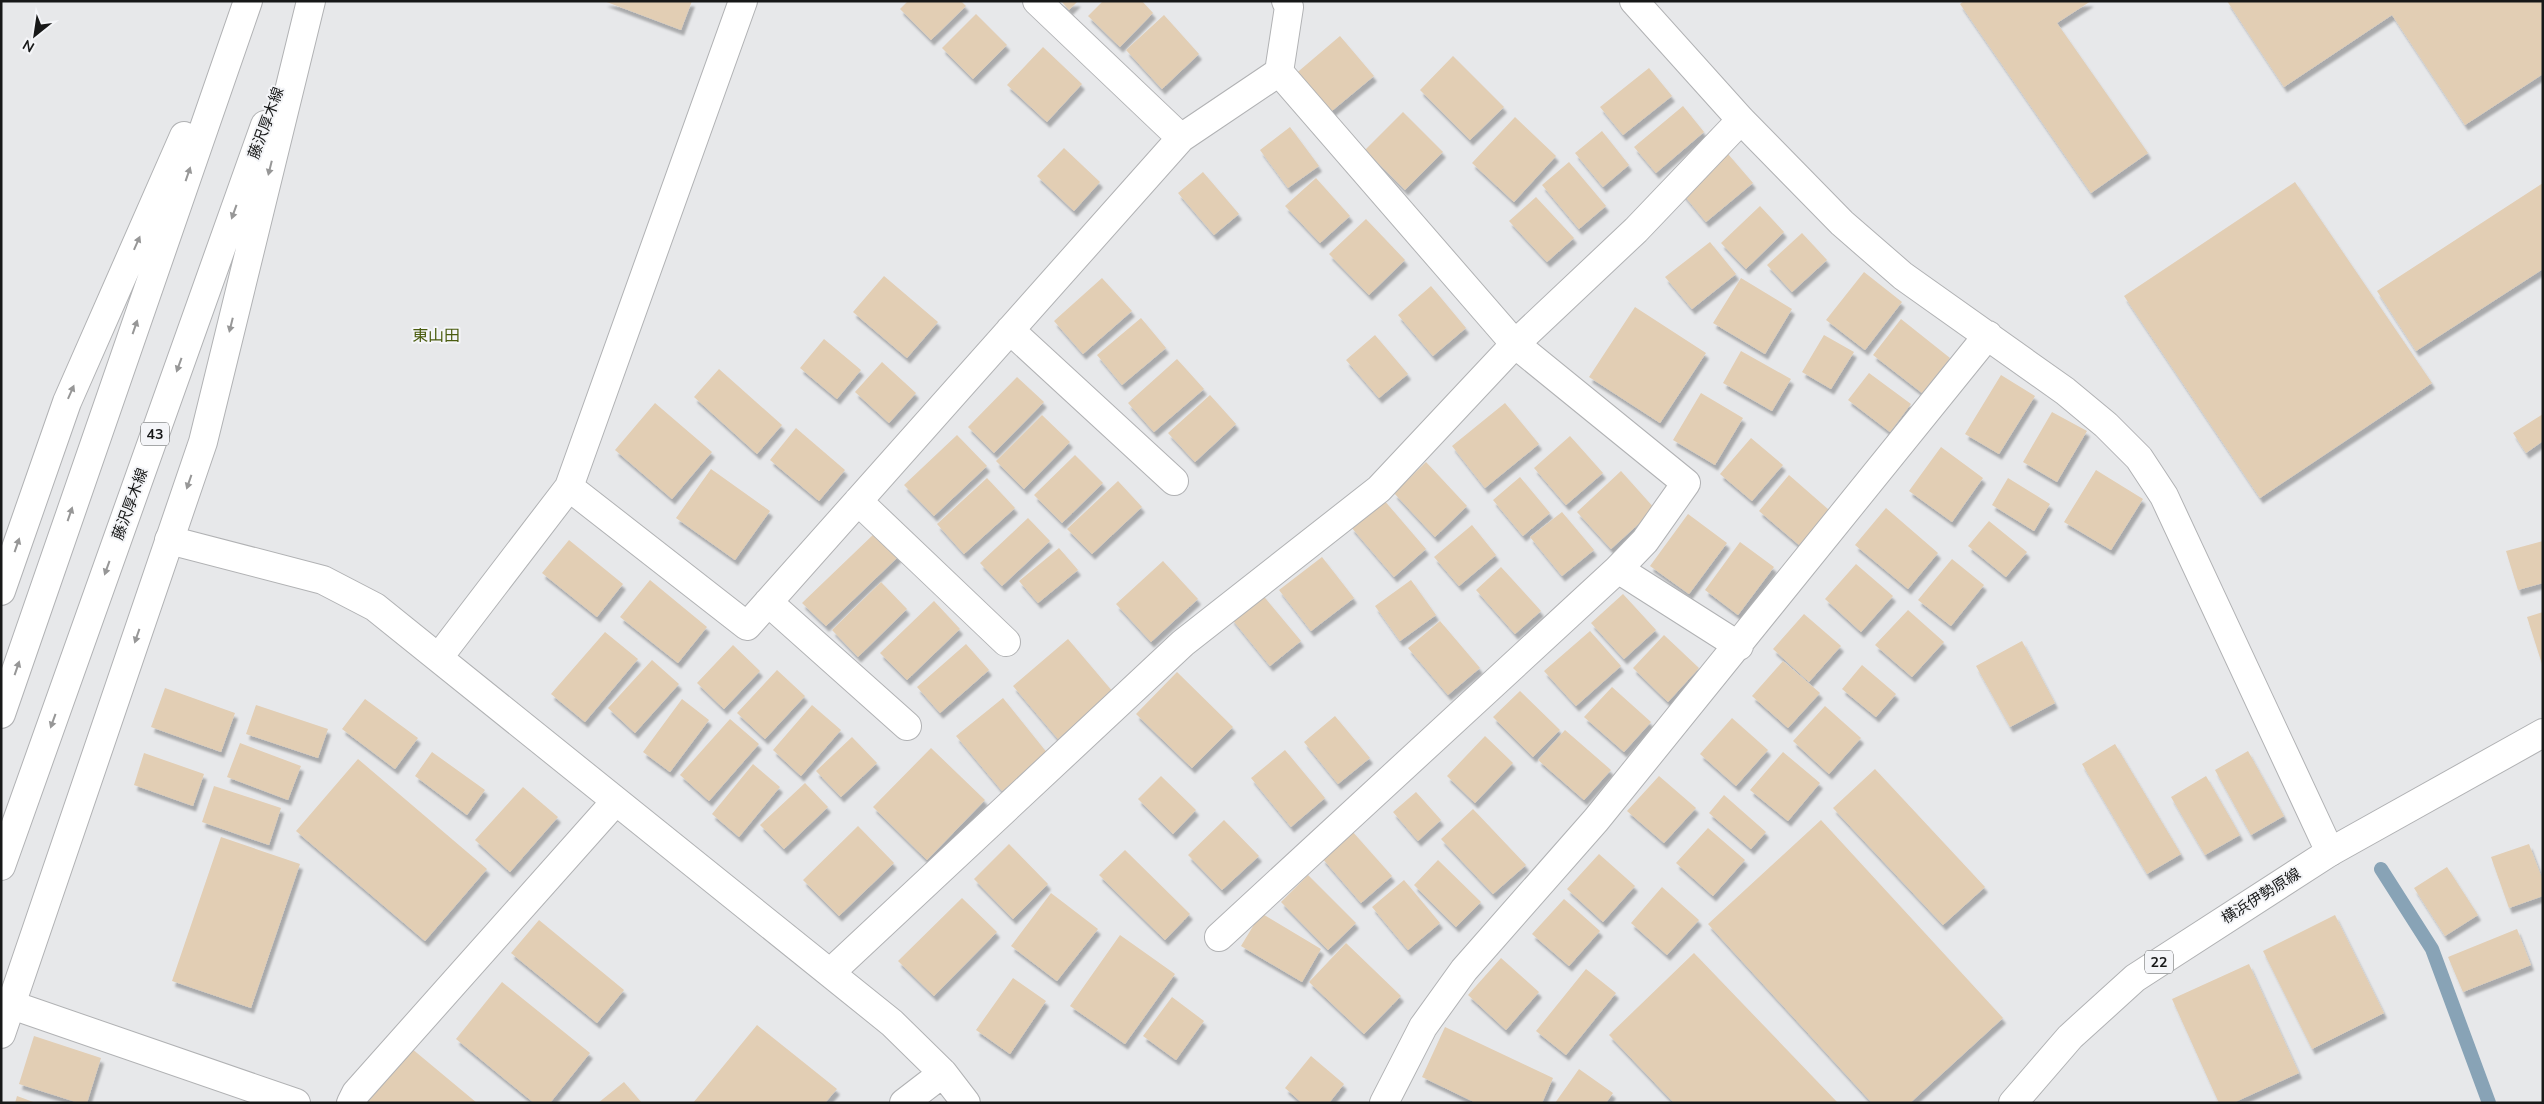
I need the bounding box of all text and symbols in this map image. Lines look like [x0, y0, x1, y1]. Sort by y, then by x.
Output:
north arrow [10, 10, 60, 60]
text: N [19, 36, 38, 57]
street label: 藤沢厚木線 [244, 84, 287, 161]
one-way arrow [266, 160, 274, 175]
one-way arrow [184, 166, 192, 181]
one-way arrow [230, 205, 238, 220]
one-way arrow [133, 236, 141, 250]
one-way arrow [227, 318, 235, 333]
one-way arrow [132, 320, 139, 335]
district label: 東山田 [412, 325, 460, 345]
one-way arrow [175, 358, 183, 373]
one-way arrow [68, 385, 76, 399]
road number: 43 [141, 422, 169, 446]
street label: 藤沢厚木線 [108, 465, 151, 542]
one-way arrow [185, 475, 193, 490]
one-way arrow [66, 506, 74, 521]
one-way arrow [13, 537, 21, 552]
one-way arrow [103, 561, 111, 576]
one-way arrow [132, 629, 140, 644]
one-way arrow [14, 660, 21, 675]
one-way arrow [49, 714, 57, 729]
street label: 横浜伊勢原線 [2218, 864, 2304, 927]
road number: 22 [2145, 950, 2173, 974]

